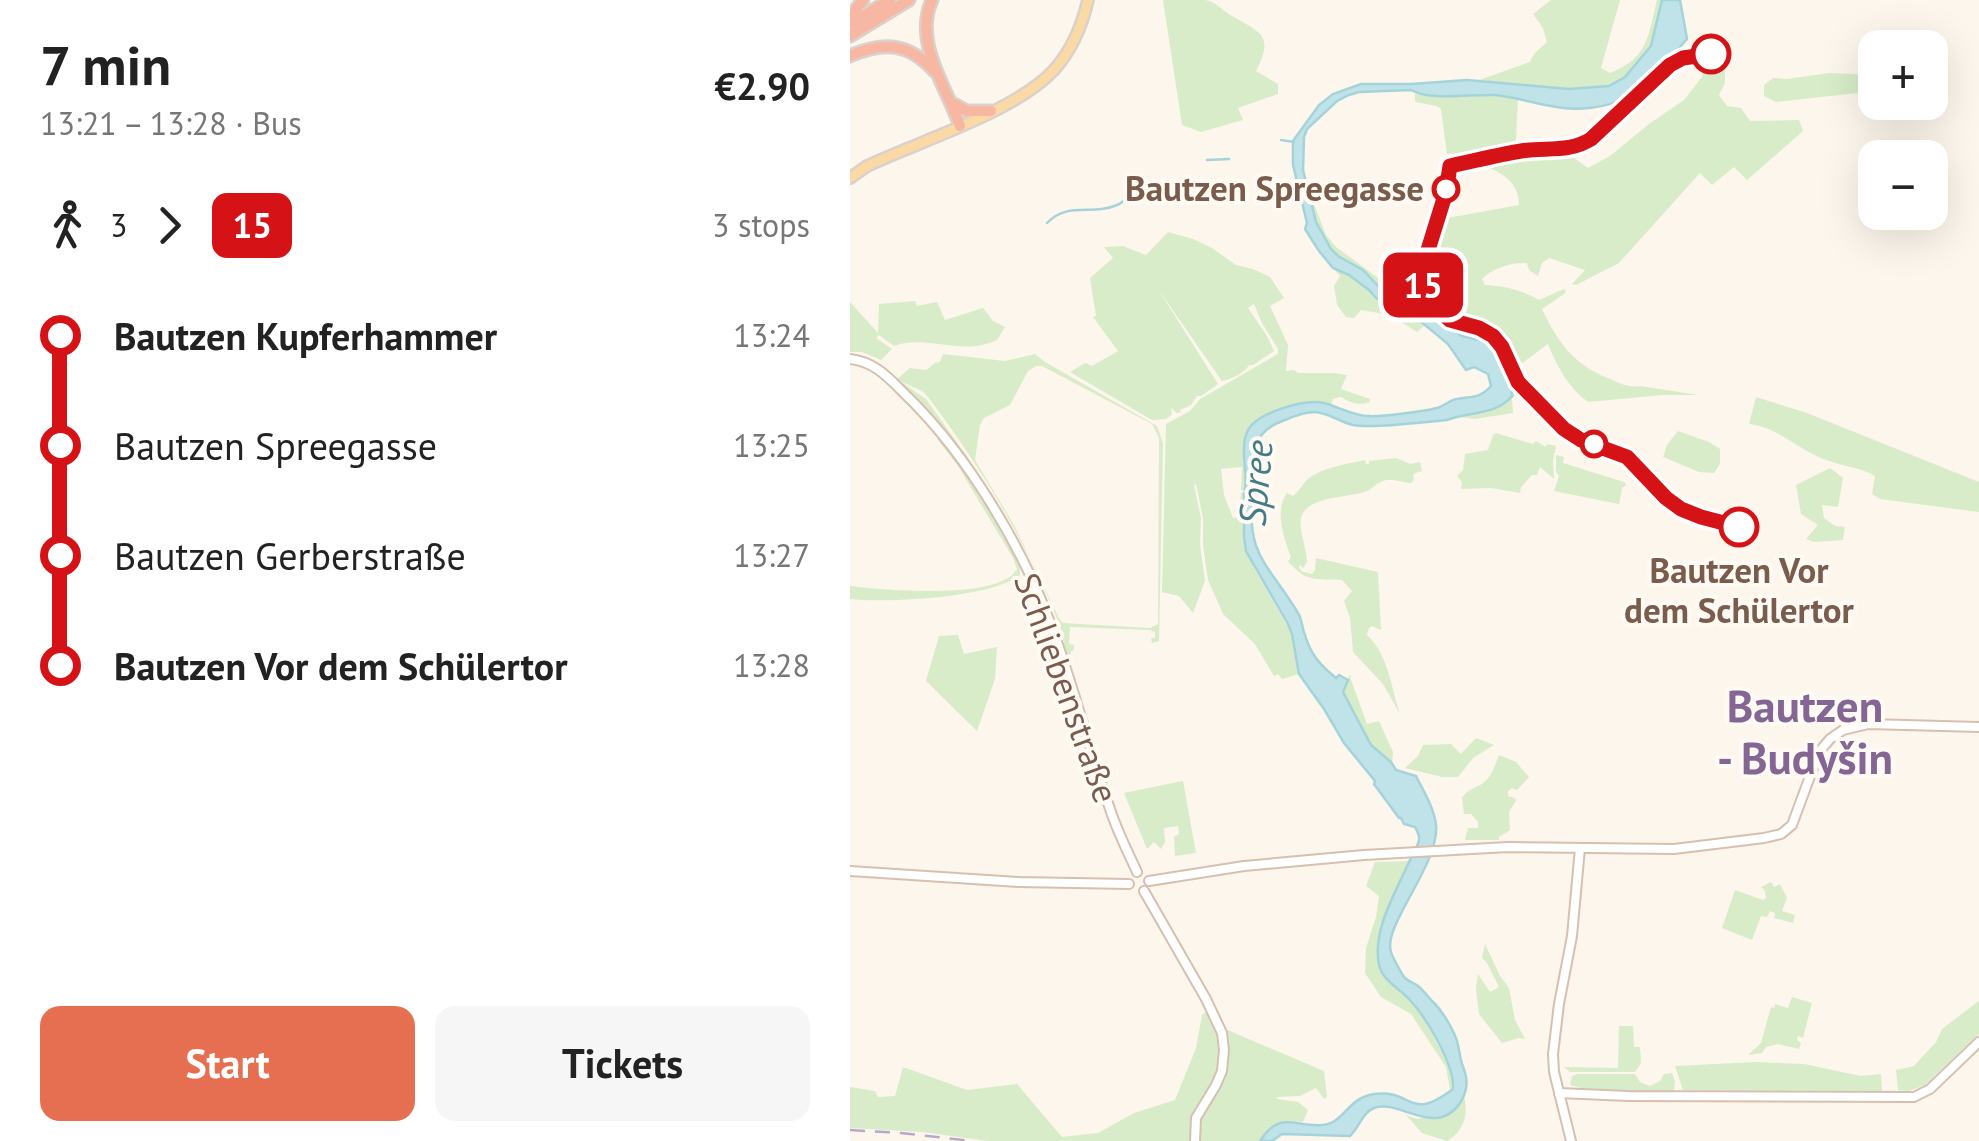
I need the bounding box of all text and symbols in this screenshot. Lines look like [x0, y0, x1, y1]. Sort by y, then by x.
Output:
text: 7 min [40, 29, 171, 100]
map controls [1858, 30, 1948, 230]
button: + [1858, 30, 1948, 120]
unlabelled marker [1692, 35, 1730, 73]
text: €2.90 [714, 61, 810, 110]
text: 13:21 – 13:28 · Bus [40, 102, 302, 144]
button: − [1858, 140, 1948, 230]
place label: Bautzen Spreegasse [1125, 165, 1424, 211]
marker: Bautzen Spreegasse [1433, 176, 1459, 202]
icon: walk [40, 198, 95, 253]
icon: forward [142, 198, 197, 253]
text: 15 [232, 202, 272, 248]
text: 3 [110, 204, 127, 246]
text: 3 stops [712, 204, 810, 246]
line badge: 15 [1378, 252, 1468, 318]
text: 15 [1403, 262, 1443, 308]
text: Bautzen Kupferhammer [114, 311, 497, 360]
text: 13:24 [733, 314, 810, 356]
text: Bautzen Spreegasse [114, 421, 437, 470]
text: 13:25 [733, 424, 810, 466]
unlabelled marker [1581, 431, 1607, 457]
water label: Spree [1226, 437, 1283, 528]
marker: Bautzen Vor dem Schülertor [1720, 508, 1758, 546]
text: Bautzen Gerberstraße [114, 531, 466, 580]
text: 13:27 [733, 534, 810, 576]
place label: Bautzen Vor dem Schülertor [1624, 547, 1855, 633]
street label: Schliebenstraße [1004, 567, 1130, 809]
text: Bautzen Vor dem Schülertor [114, 641, 568, 690]
text: 13:28 [733, 644, 810, 686]
district label: Bautzen - Budyšin [1717, 676, 1893, 786]
button: Start [40, 1006, 415, 1121]
button: Tickets [435, 1006, 810, 1121]

